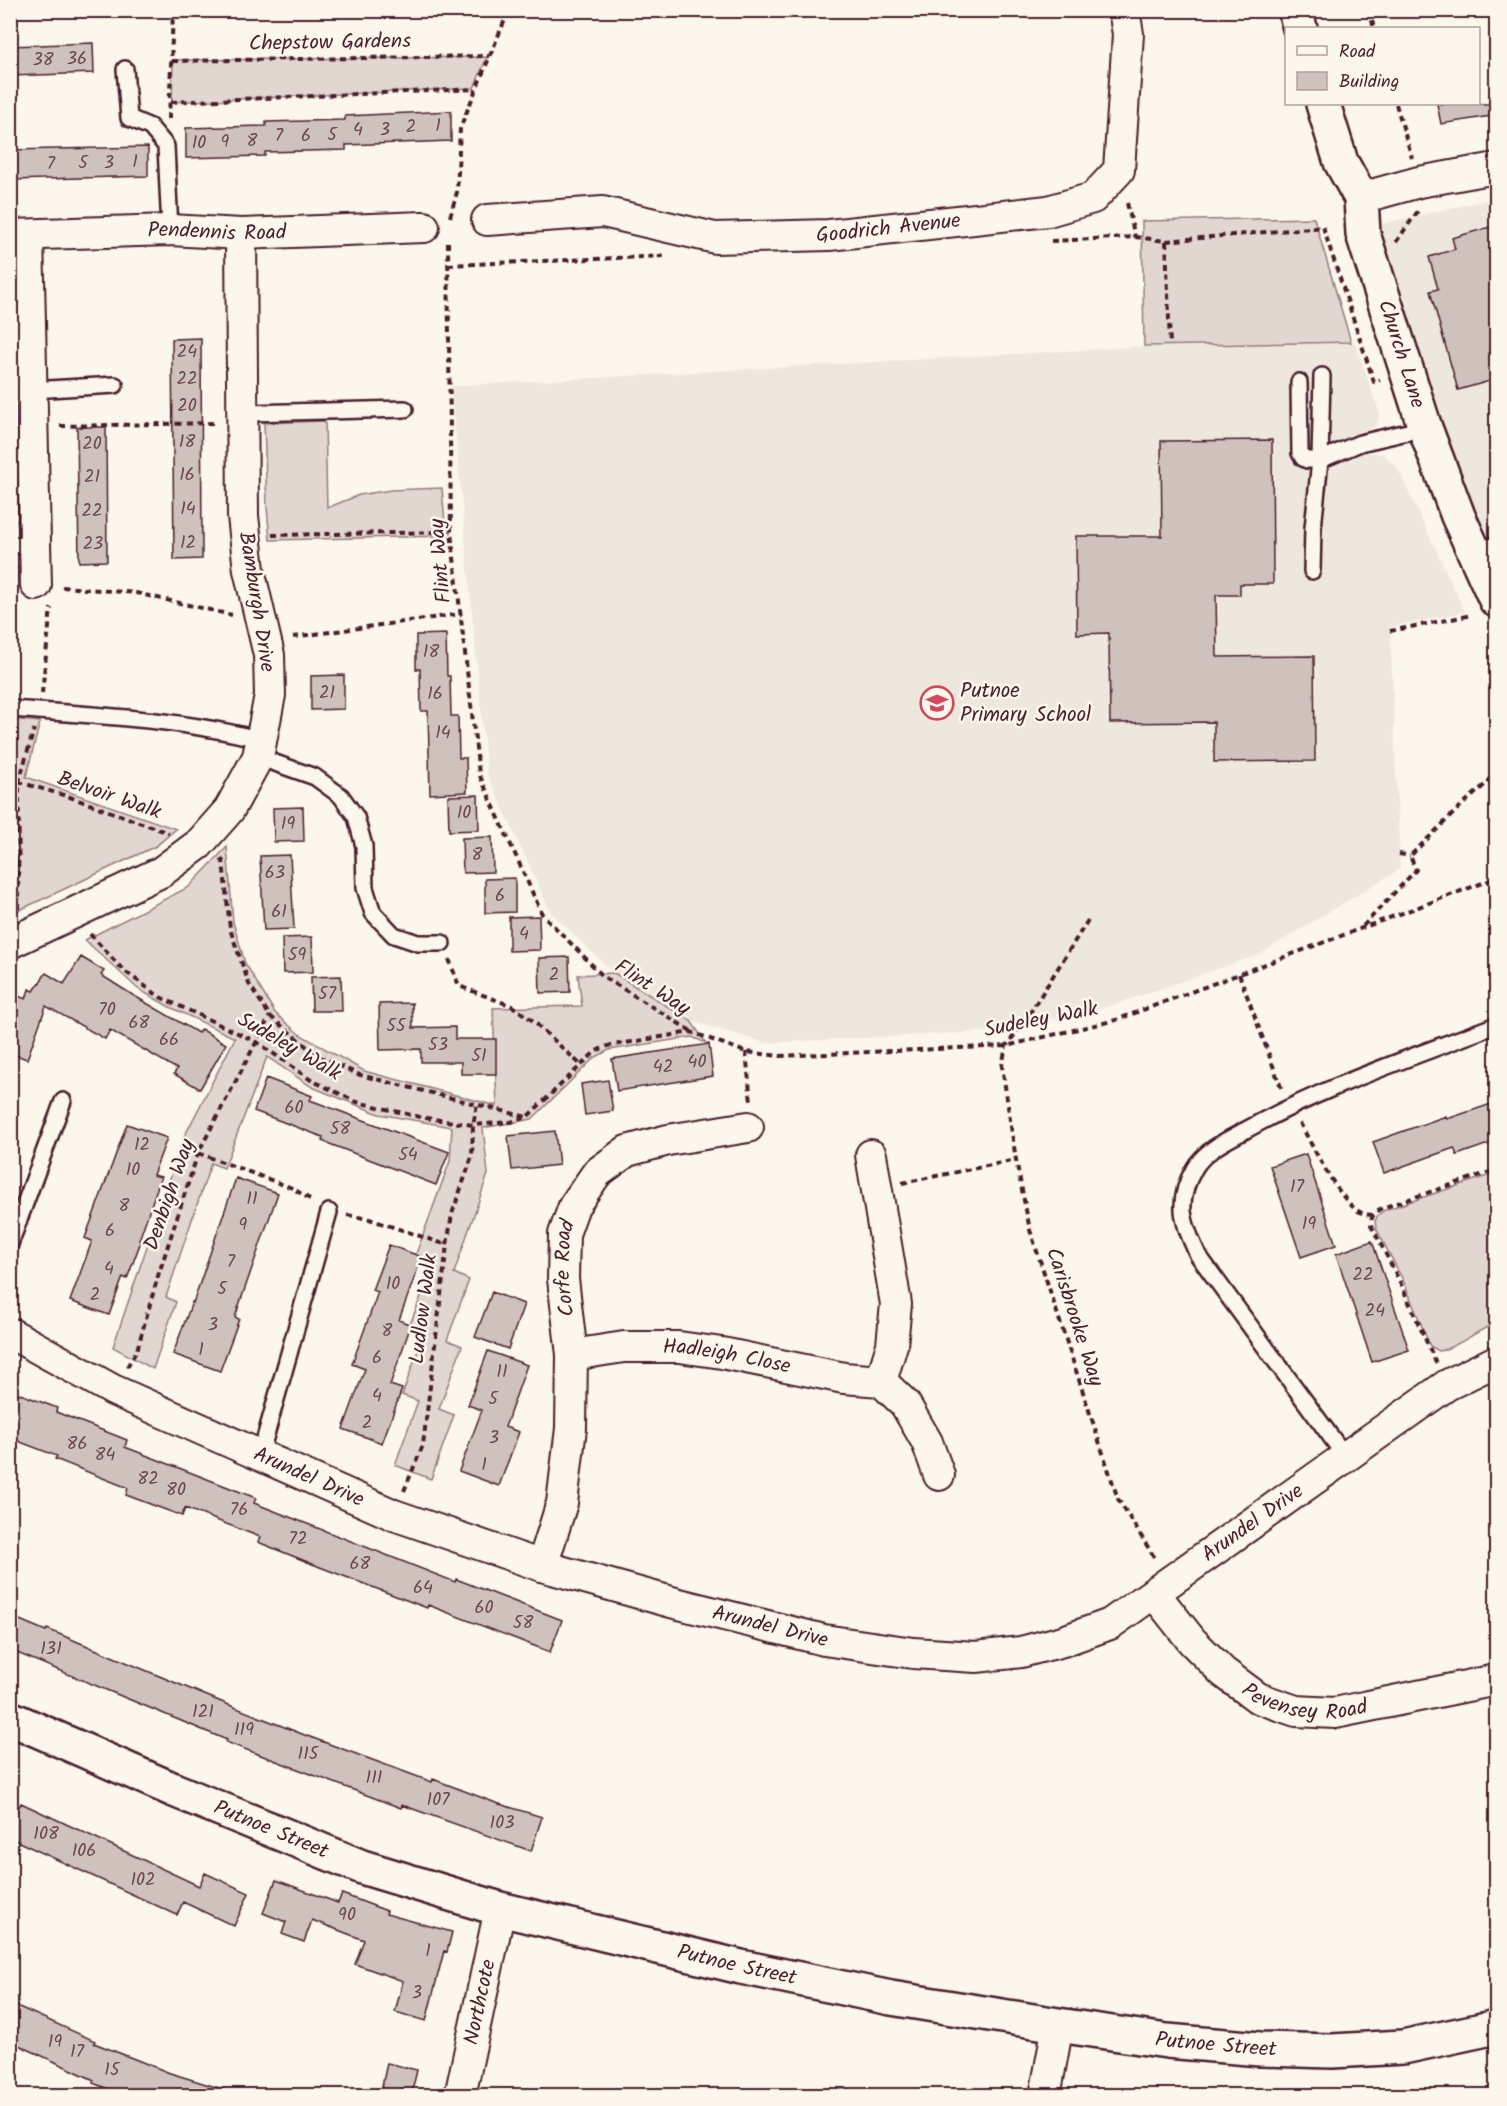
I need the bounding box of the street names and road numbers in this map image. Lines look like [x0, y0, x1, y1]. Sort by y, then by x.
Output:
street label: Chepstow Gardens [249, 25, 411, 61]
street label: Goodrich Avenue [816, 204, 963, 252]
street label: Pendennis Road [147, 213, 287, 251]
street label: Church Lane [1369, 296, 1434, 413]
street label: Flint Way [421, 517, 461, 605]
street label: Bamburgh Drive [229, 530, 283, 675]
street label: Belvoir Walk [53, 763, 166, 829]
street label: Flint Way [607, 951, 697, 1025]
street label: Sudeley Walk [981, 993, 1101, 1047]
street label: Sudeley Walk [231, 1004, 347, 1090]
street label: Denbigh Way [136, 1135, 205, 1255]
street label: Corfe Road [546, 1214, 585, 1318]
street label: Carisbrooke Way [1036, 1243, 1112, 1391]
street label: Ludlow Walk [401, 1252, 447, 1366]
street label: Hadleigh Close [663, 1330, 794, 1383]
street label: Arundel Drive [248, 1438, 370, 1516]
street label: Arundel Drive [1195, 1475, 1311, 1571]
street label: Arundel Drive [709, 1596, 832, 1657]
street label: Pevensey Road [1234, 1674, 1371, 1730]
street label: Putnoe Street [209, 1791, 334, 1868]
street label: Putnoe Street [674, 1936, 800, 1995]
street label: Northcote [455, 1956, 505, 2048]
street label: Putnoe Street [1153, 2023, 1278, 2066]

